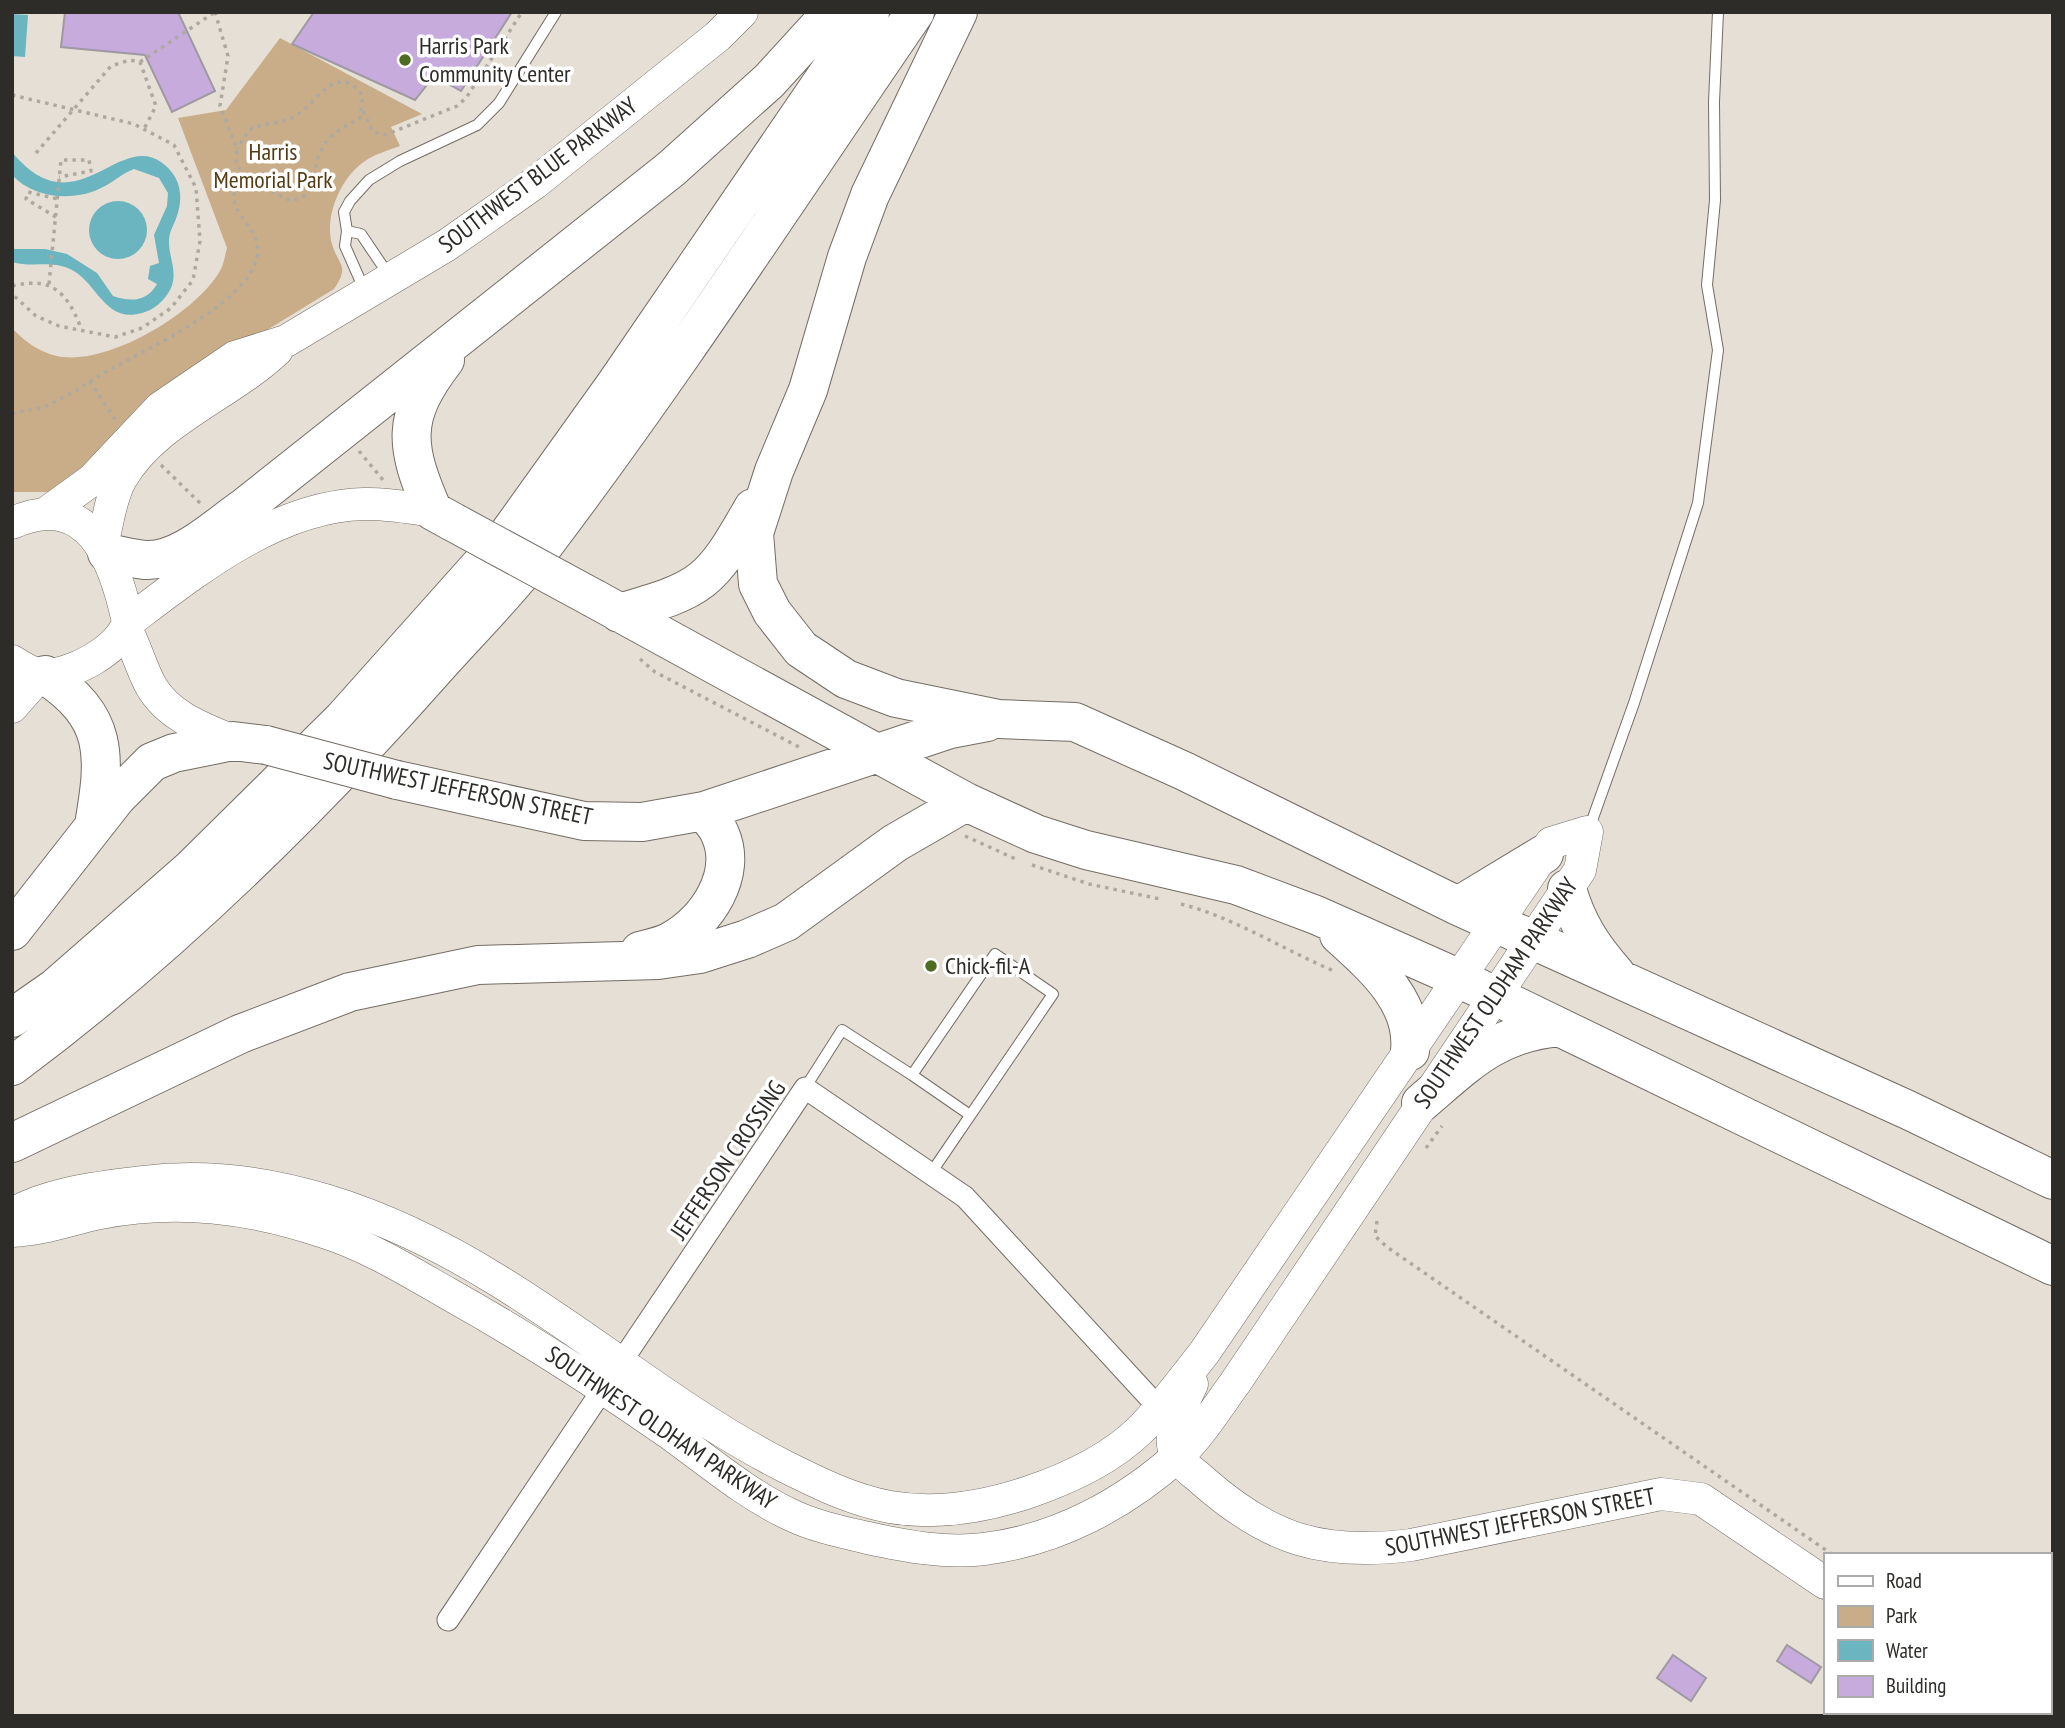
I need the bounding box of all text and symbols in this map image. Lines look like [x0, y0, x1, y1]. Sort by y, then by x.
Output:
place label: Harris Park Community Center [419, 30, 571, 89]
marker: Harris Park Community Center [397, 52, 413, 68]
street label: SOUTHWEST BLUE PARKWAY [432, 90, 643, 259]
park label: Harris Memorial Park [214, 136, 333, 195]
street label: SOUTHWEST JEFFERSON STREET [321, 745, 596, 832]
street label: SOUTHWEST OLDHAM PARKWAY [1407, 871, 1585, 1114]
place label: Chick-fil-A [945, 950, 1031, 981]
marker: Chick-fil-A [923, 958, 939, 974]
street label: JEFFERSON CROSSING [662, 1074, 792, 1246]
street label: SOUTHWEST OLDHAM PARKWAY [540, 1339, 783, 1517]
street label: SOUTHWEST JEFFERSON STREET [1382, 1480, 1658, 1563]
legend [1824, 1553, 2051, 1714]
text: Road [1886, 1567, 1922, 1594]
text: Park [1886, 1602, 1917, 1629]
text: Water [1886, 1637, 1928, 1664]
text: Building [1886, 1672, 1946, 1699]

